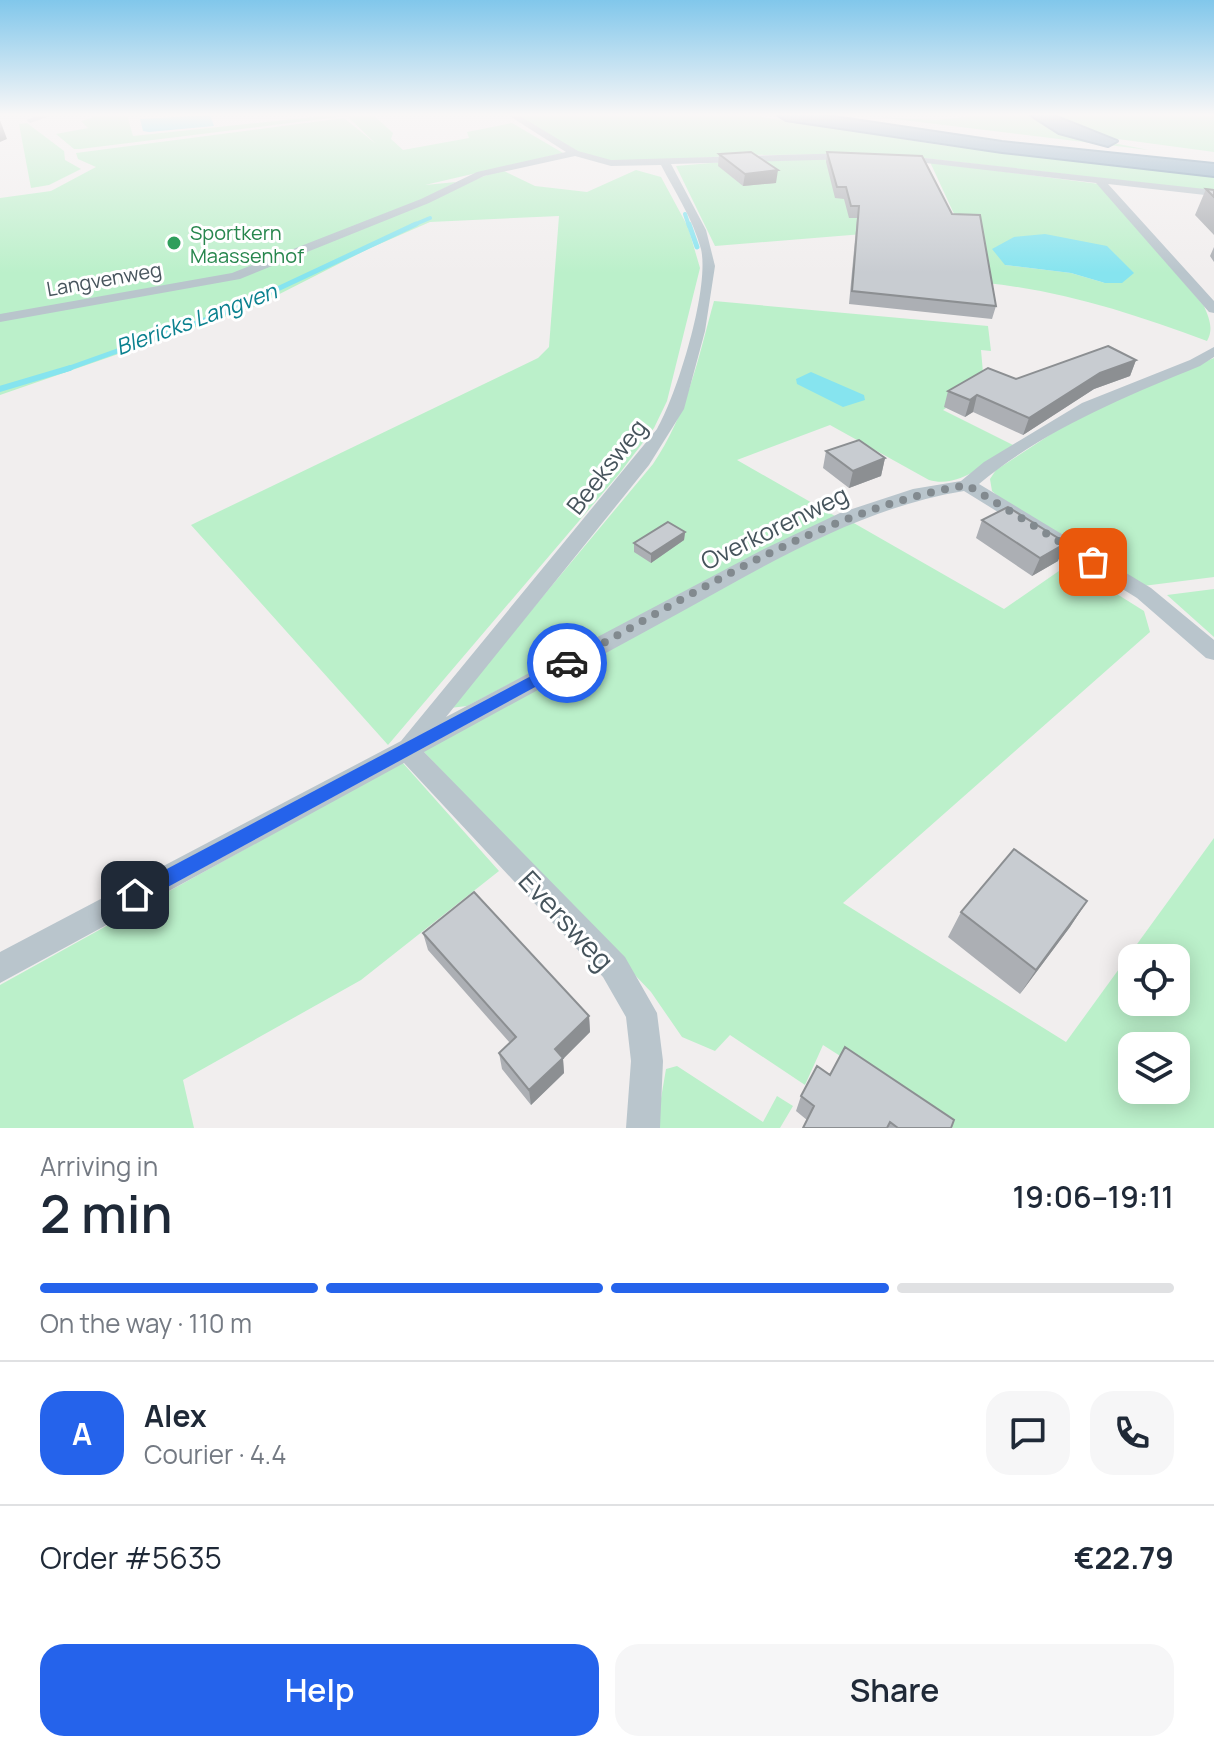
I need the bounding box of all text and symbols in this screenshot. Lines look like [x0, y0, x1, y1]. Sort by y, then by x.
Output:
place label: Sportkern Maassenhof [190, 219, 304, 269]
marker: Sportkern Maassenhof [165, 234, 183, 252]
street label: Langvenweg [44, 256, 164, 302]
water label: Blericks Langven [111, 276, 282, 362]
street label: Beeksweg [558, 411, 654, 521]
street label: Overkorenweg [695, 477, 853, 577]
pin [1059, 528, 1127, 596]
icon: bag [1071, 540, 1115, 584]
courier [527, 623, 607, 703]
icon: car [545, 641, 589, 685]
pin [101, 861, 169, 929]
street label: Eversweg [511, 862, 623, 978]
icon: home [113, 873, 157, 917]
map controls [1118, 944, 1190, 1104]
button: locate [1118, 944, 1190, 1016]
button: layers [1118, 1032, 1190, 1104]
text: Arriving in [40, 1148, 158, 1184]
text: 19:06–19:11 [1013, 1176, 1174, 1217]
text: 2 min [40, 1178, 173, 1249]
text: On the way · 110 m [40, 1305, 252, 1341]
button: chat [986, 1391, 1070, 1475]
button: phone [1090, 1391, 1174, 1475]
text: Alex [144, 1395, 207, 1436]
text: A [72, 1413, 92, 1454]
text: Courier · 4.4 [144, 1436, 286, 1472]
text: Order #5635 [40, 1537, 222, 1578]
text: €22.79 [1074, 1537, 1174, 1578]
button: Help [40, 1644, 599, 1736]
button: Share [615, 1644, 1174, 1736]

